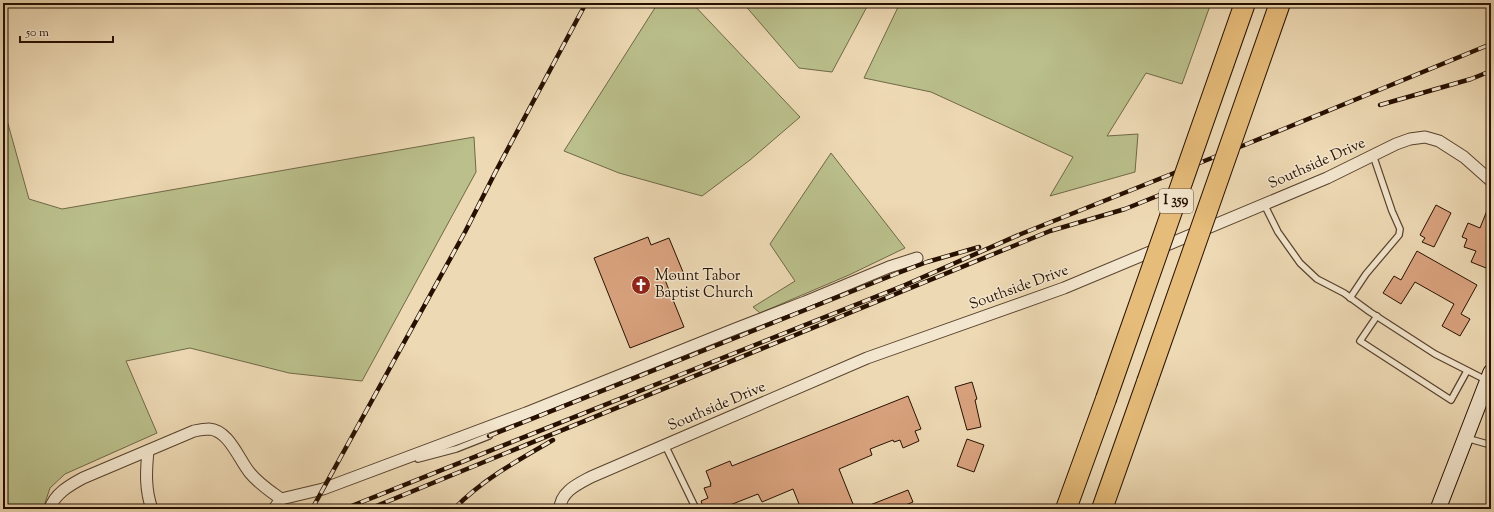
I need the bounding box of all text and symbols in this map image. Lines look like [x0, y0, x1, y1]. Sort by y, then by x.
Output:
scale bar [20, 18, 113, 44]
text: 50 m [25, 24, 49, 42]
street label: Southside Drive [1265, 133, 1369, 195]
road number: I 359 [1159, 189, 1193, 213]
street label: Southside Drive [966, 260, 1072, 316]
place label: Mount Tabor Baptist Church [655, 266, 754, 304]
church icon: Mount Tabor Baptist Church [630, 274, 652, 296]
street label: Southside Drive [665, 377, 769, 437]

